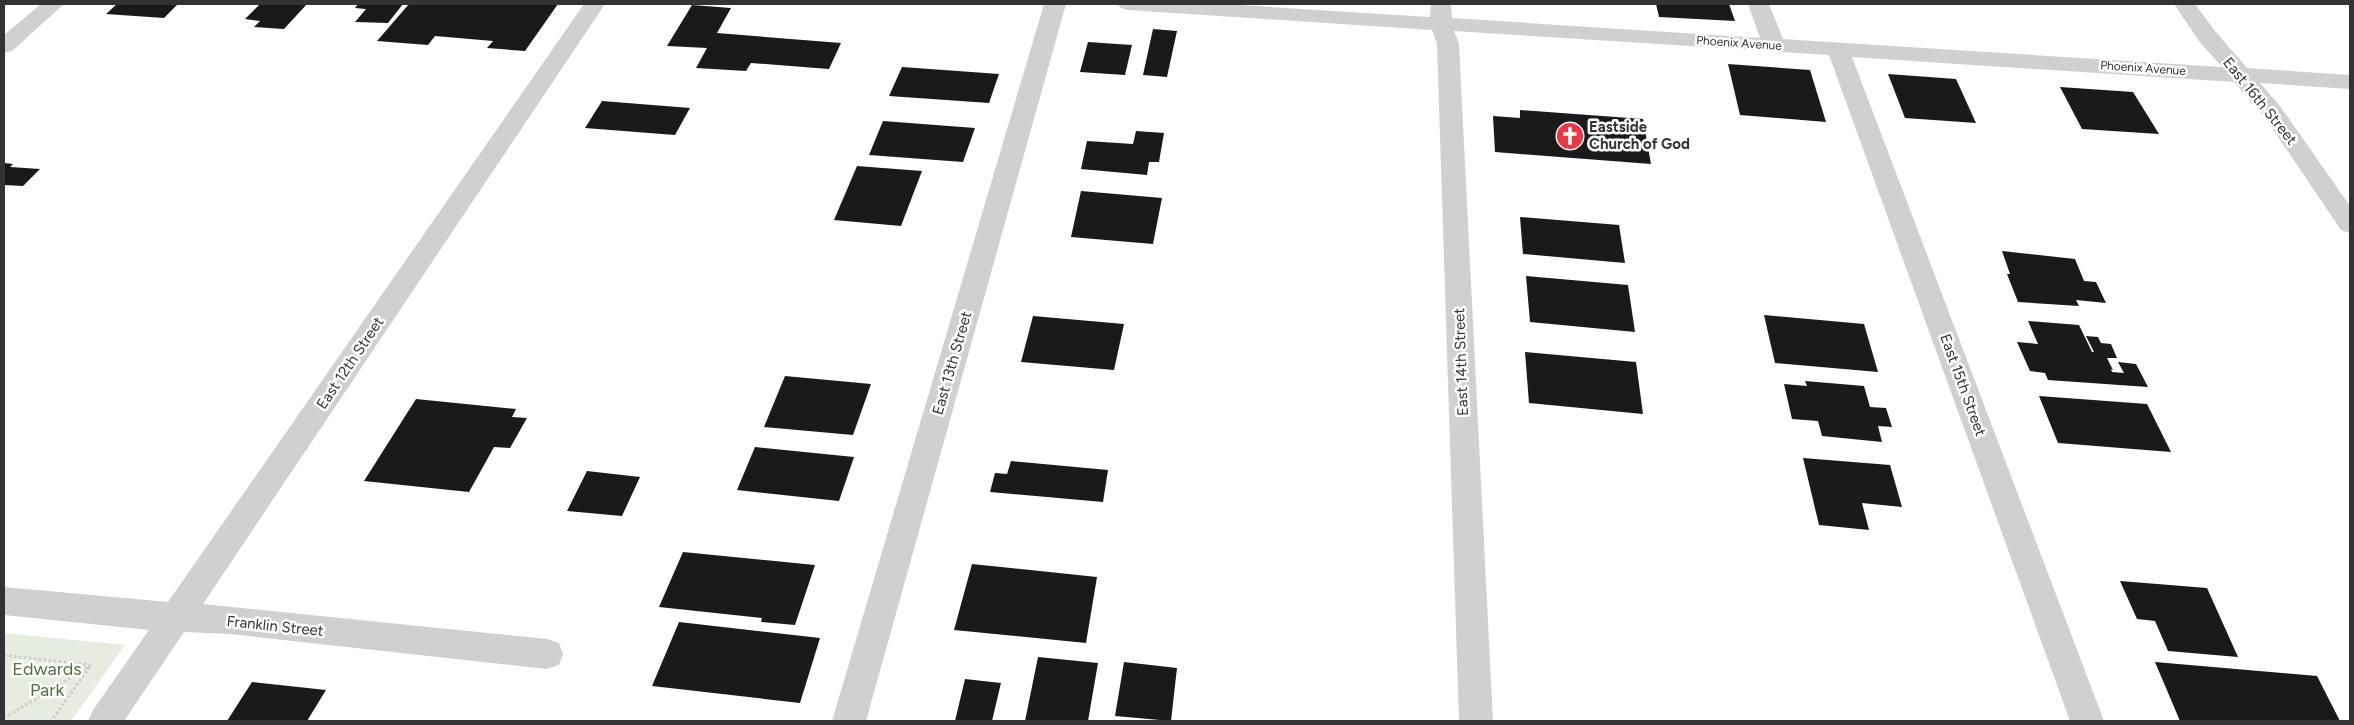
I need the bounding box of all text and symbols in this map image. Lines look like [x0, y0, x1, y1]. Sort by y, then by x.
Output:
street label: Phoenix Avenue [1696, 33, 1783, 53]
street label: East 16th Street [2219, 54, 2301, 149]
street label: Phoenix Avenue [2100, 58, 2187, 78]
place label: Eastside Church of God [1589, 118, 1690, 153]
church icon: Eastside Church of God [1555, 121, 1585, 151]
street label: East 14th Street [1450, 307, 1472, 416]
street label: East 13th Street [929, 309, 975, 417]
street label: East 12th Street [313, 313, 388, 412]
street label: East 15th Street [1936, 331, 1990, 439]
street label: Franklin Street [226, 612, 325, 640]
park label: Edwards Park [12, 658, 82, 701]

